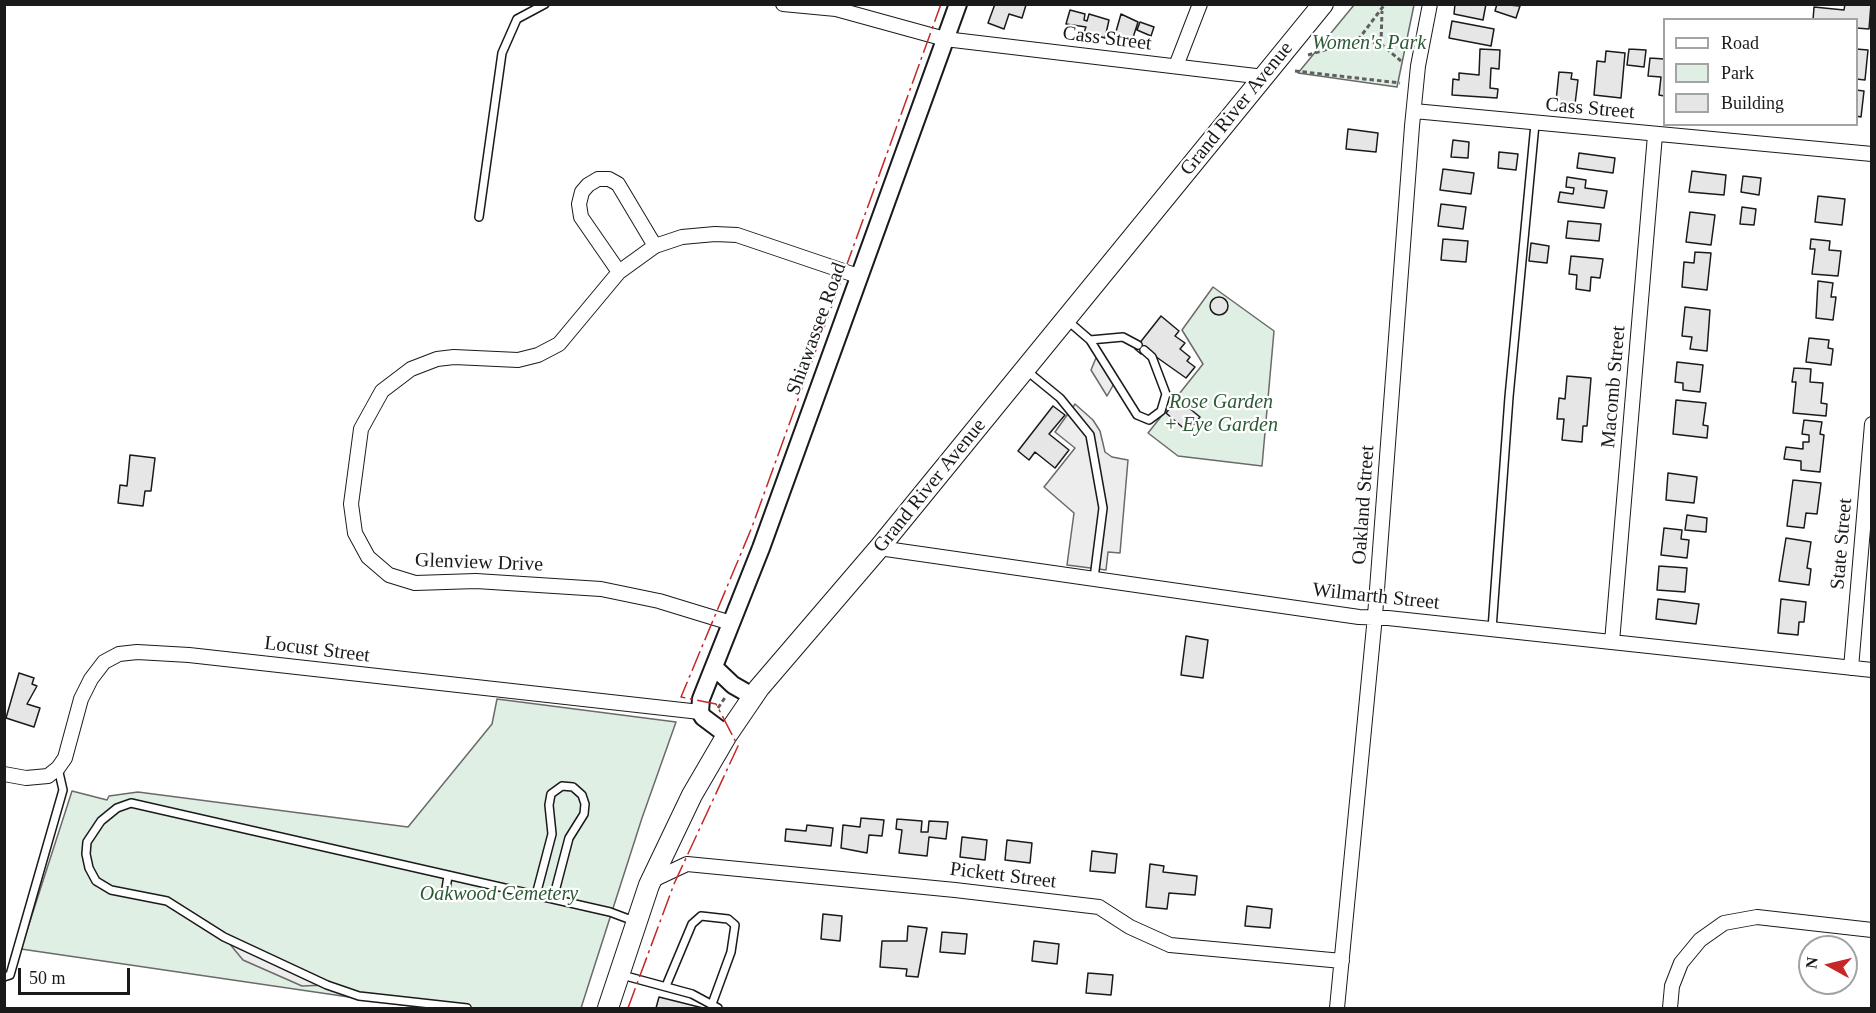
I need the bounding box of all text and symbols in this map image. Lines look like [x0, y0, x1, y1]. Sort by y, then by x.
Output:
legend [1663, 18, 1858, 126]
street label: Cass Street [1061, 22, 1153, 56]
park label: Women's Park [1312, 32, 1426, 56]
text: Road [1721, 33, 1759, 53]
street label: Grand River Avenue [1176, 37, 1298, 181]
text: Park [1721, 63, 1754, 83]
street label: Cass Street [1544, 93, 1636, 125]
text: Building [1721, 93, 1784, 113]
street label: Shiawassee Road [782, 259, 852, 399]
street label: Macomb Street [1597, 325, 1631, 449]
park label: Rose Garden + Eye Garden [1164, 391, 1278, 438]
street label: Grand River Avenue [869, 414, 991, 558]
street label: Oakland Street [1348, 445, 1380, 565]
street label: State Street [1826, 497, 1858, 591]
street label: Glenview Drive [414, 549, 544, 577]
street label: Wilmarth Street [1311, 578, 1441, 616]
street label: Locust Street [263, 632, 371, 668]
street label: Pickett Street [948, 858, 1058, 894]
park label: Oakwood Cemetery [420, 883, 578, 907]
north arrow [1798, 935, 1858, 995]
scale bar [21, 956, 134, 994]
text: N [1802, 956, 1821, 970]
text: 50 m [29, 968, 66, 988]

